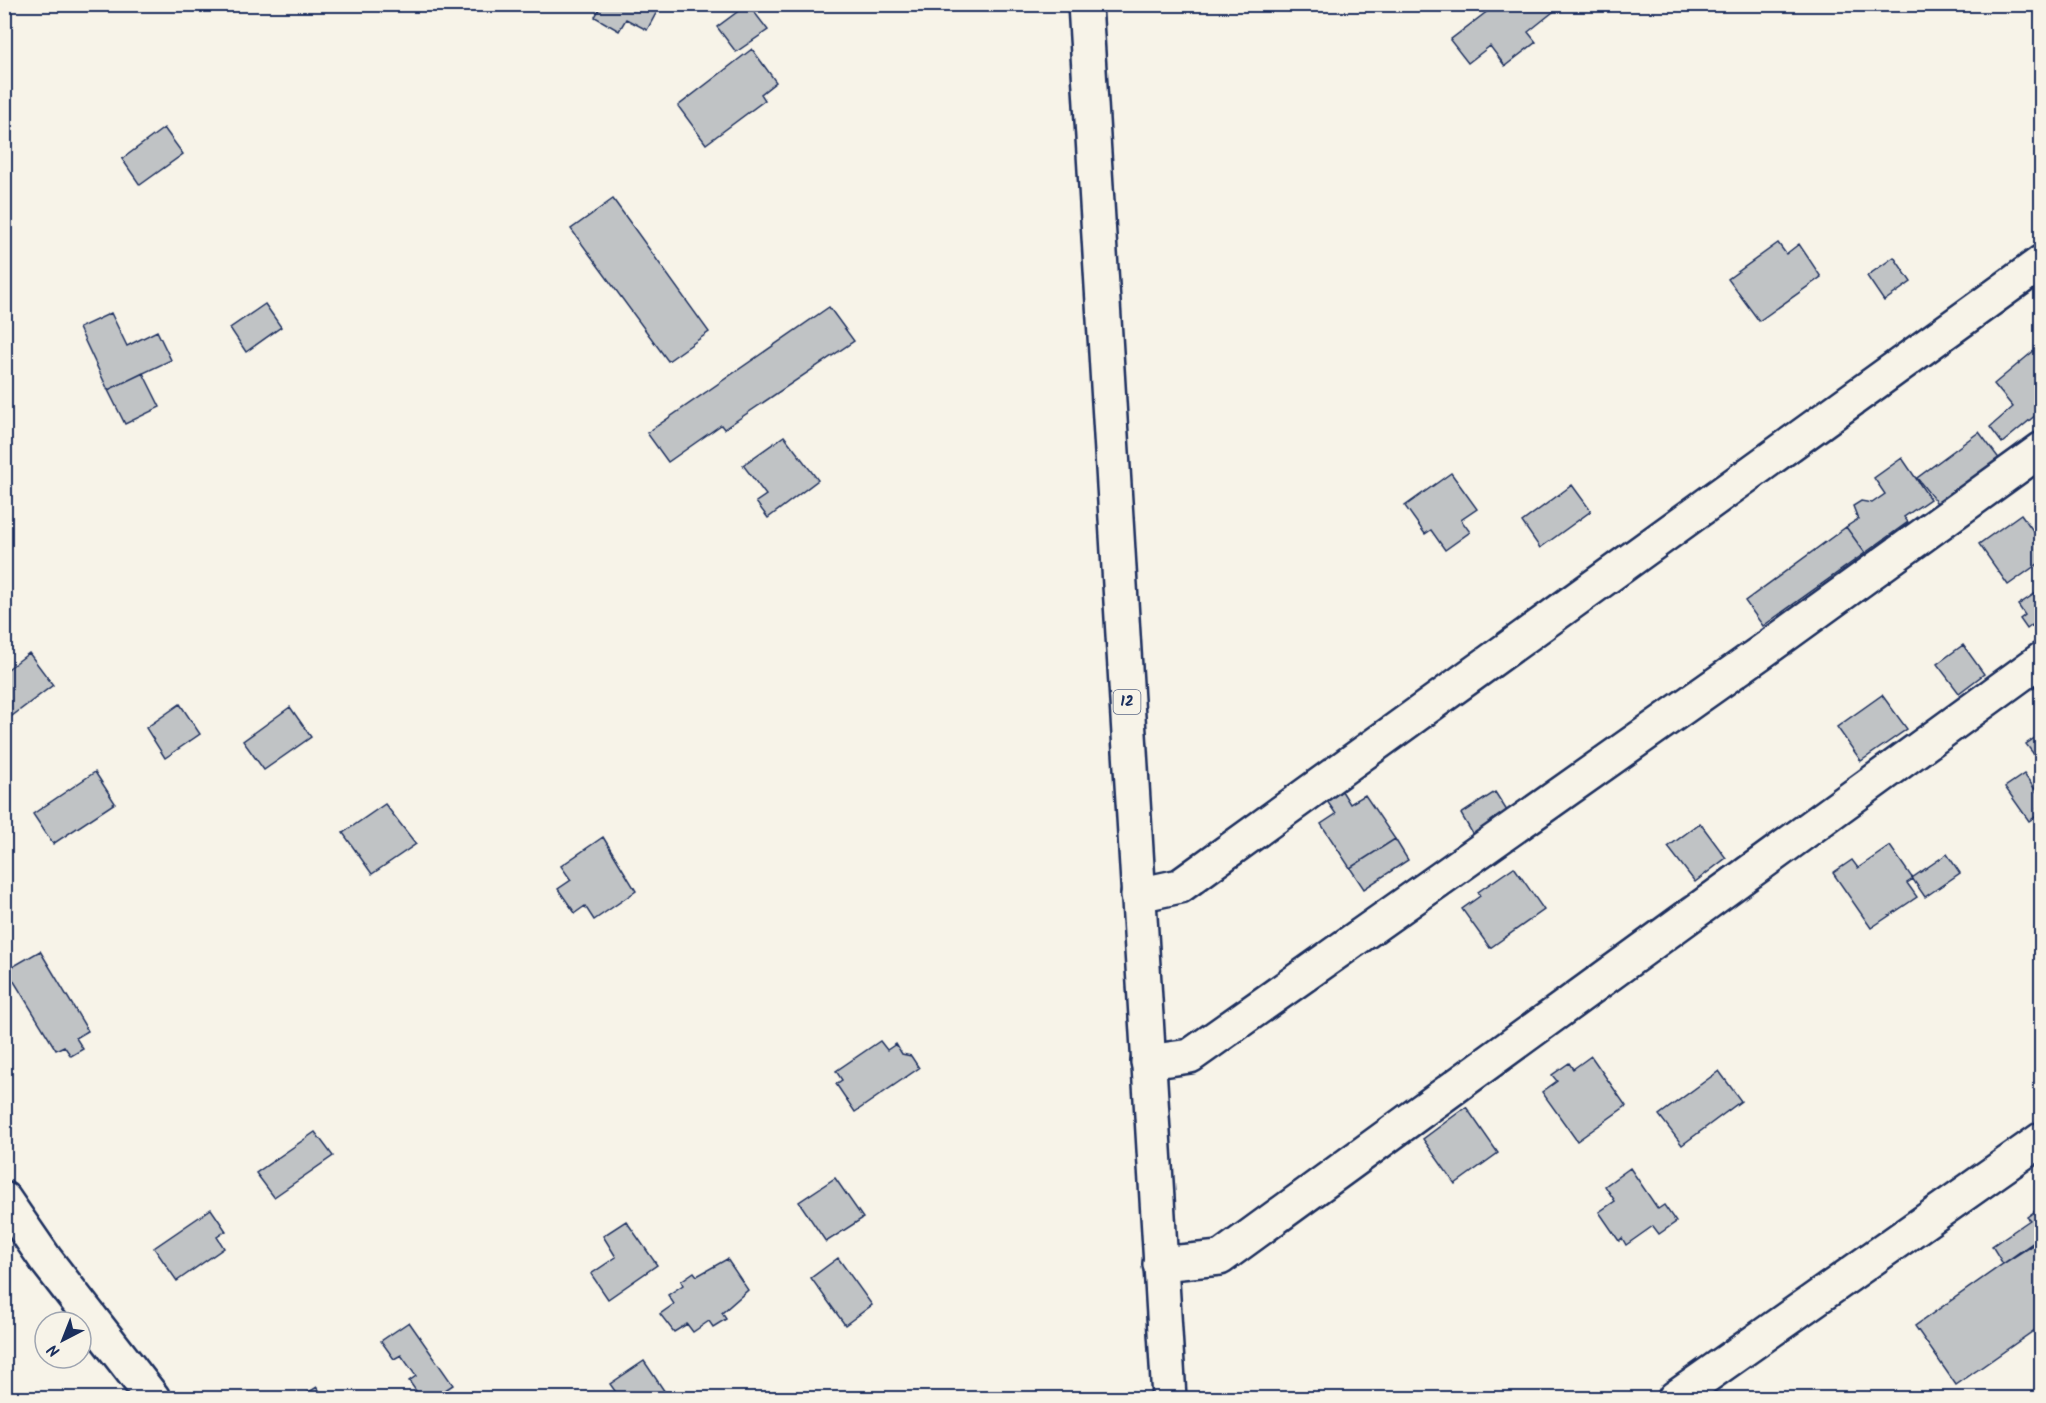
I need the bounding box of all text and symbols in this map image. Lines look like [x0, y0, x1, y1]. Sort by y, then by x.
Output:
road number: 12 [1114, 690, 1140, 714]
north arrow [33, 1310, 93, 1370]
text: N [42, 1337, 66, 1363]

